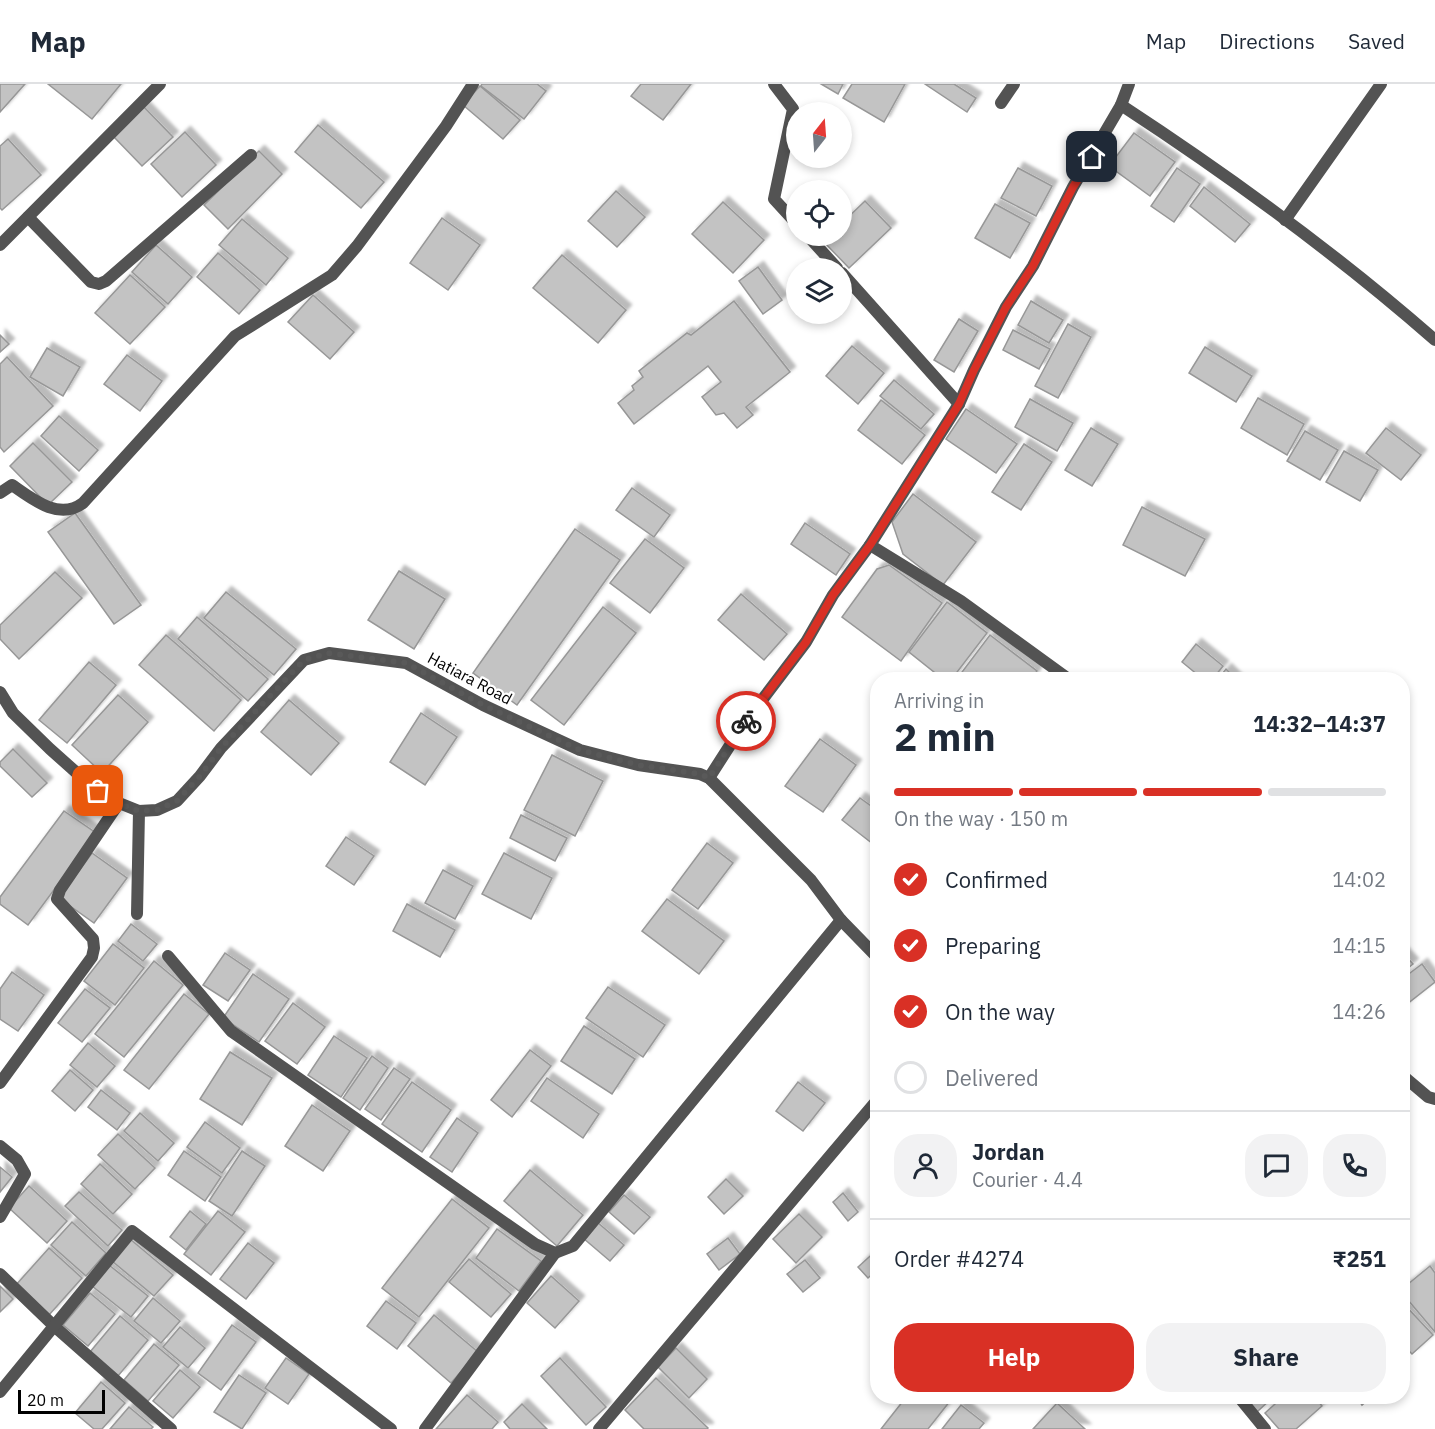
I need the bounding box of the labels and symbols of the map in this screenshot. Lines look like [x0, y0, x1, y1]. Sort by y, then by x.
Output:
north arrow [786, 102, 852, 168]
pin [1066, 131, 1117, 182]
street label: Hatiara Road [424, 647, 516, 709]
courier [716, 691, 776, 751]
pin [72, 765, 123, 816]
scale bar [18, 1387, 105, 1414]

